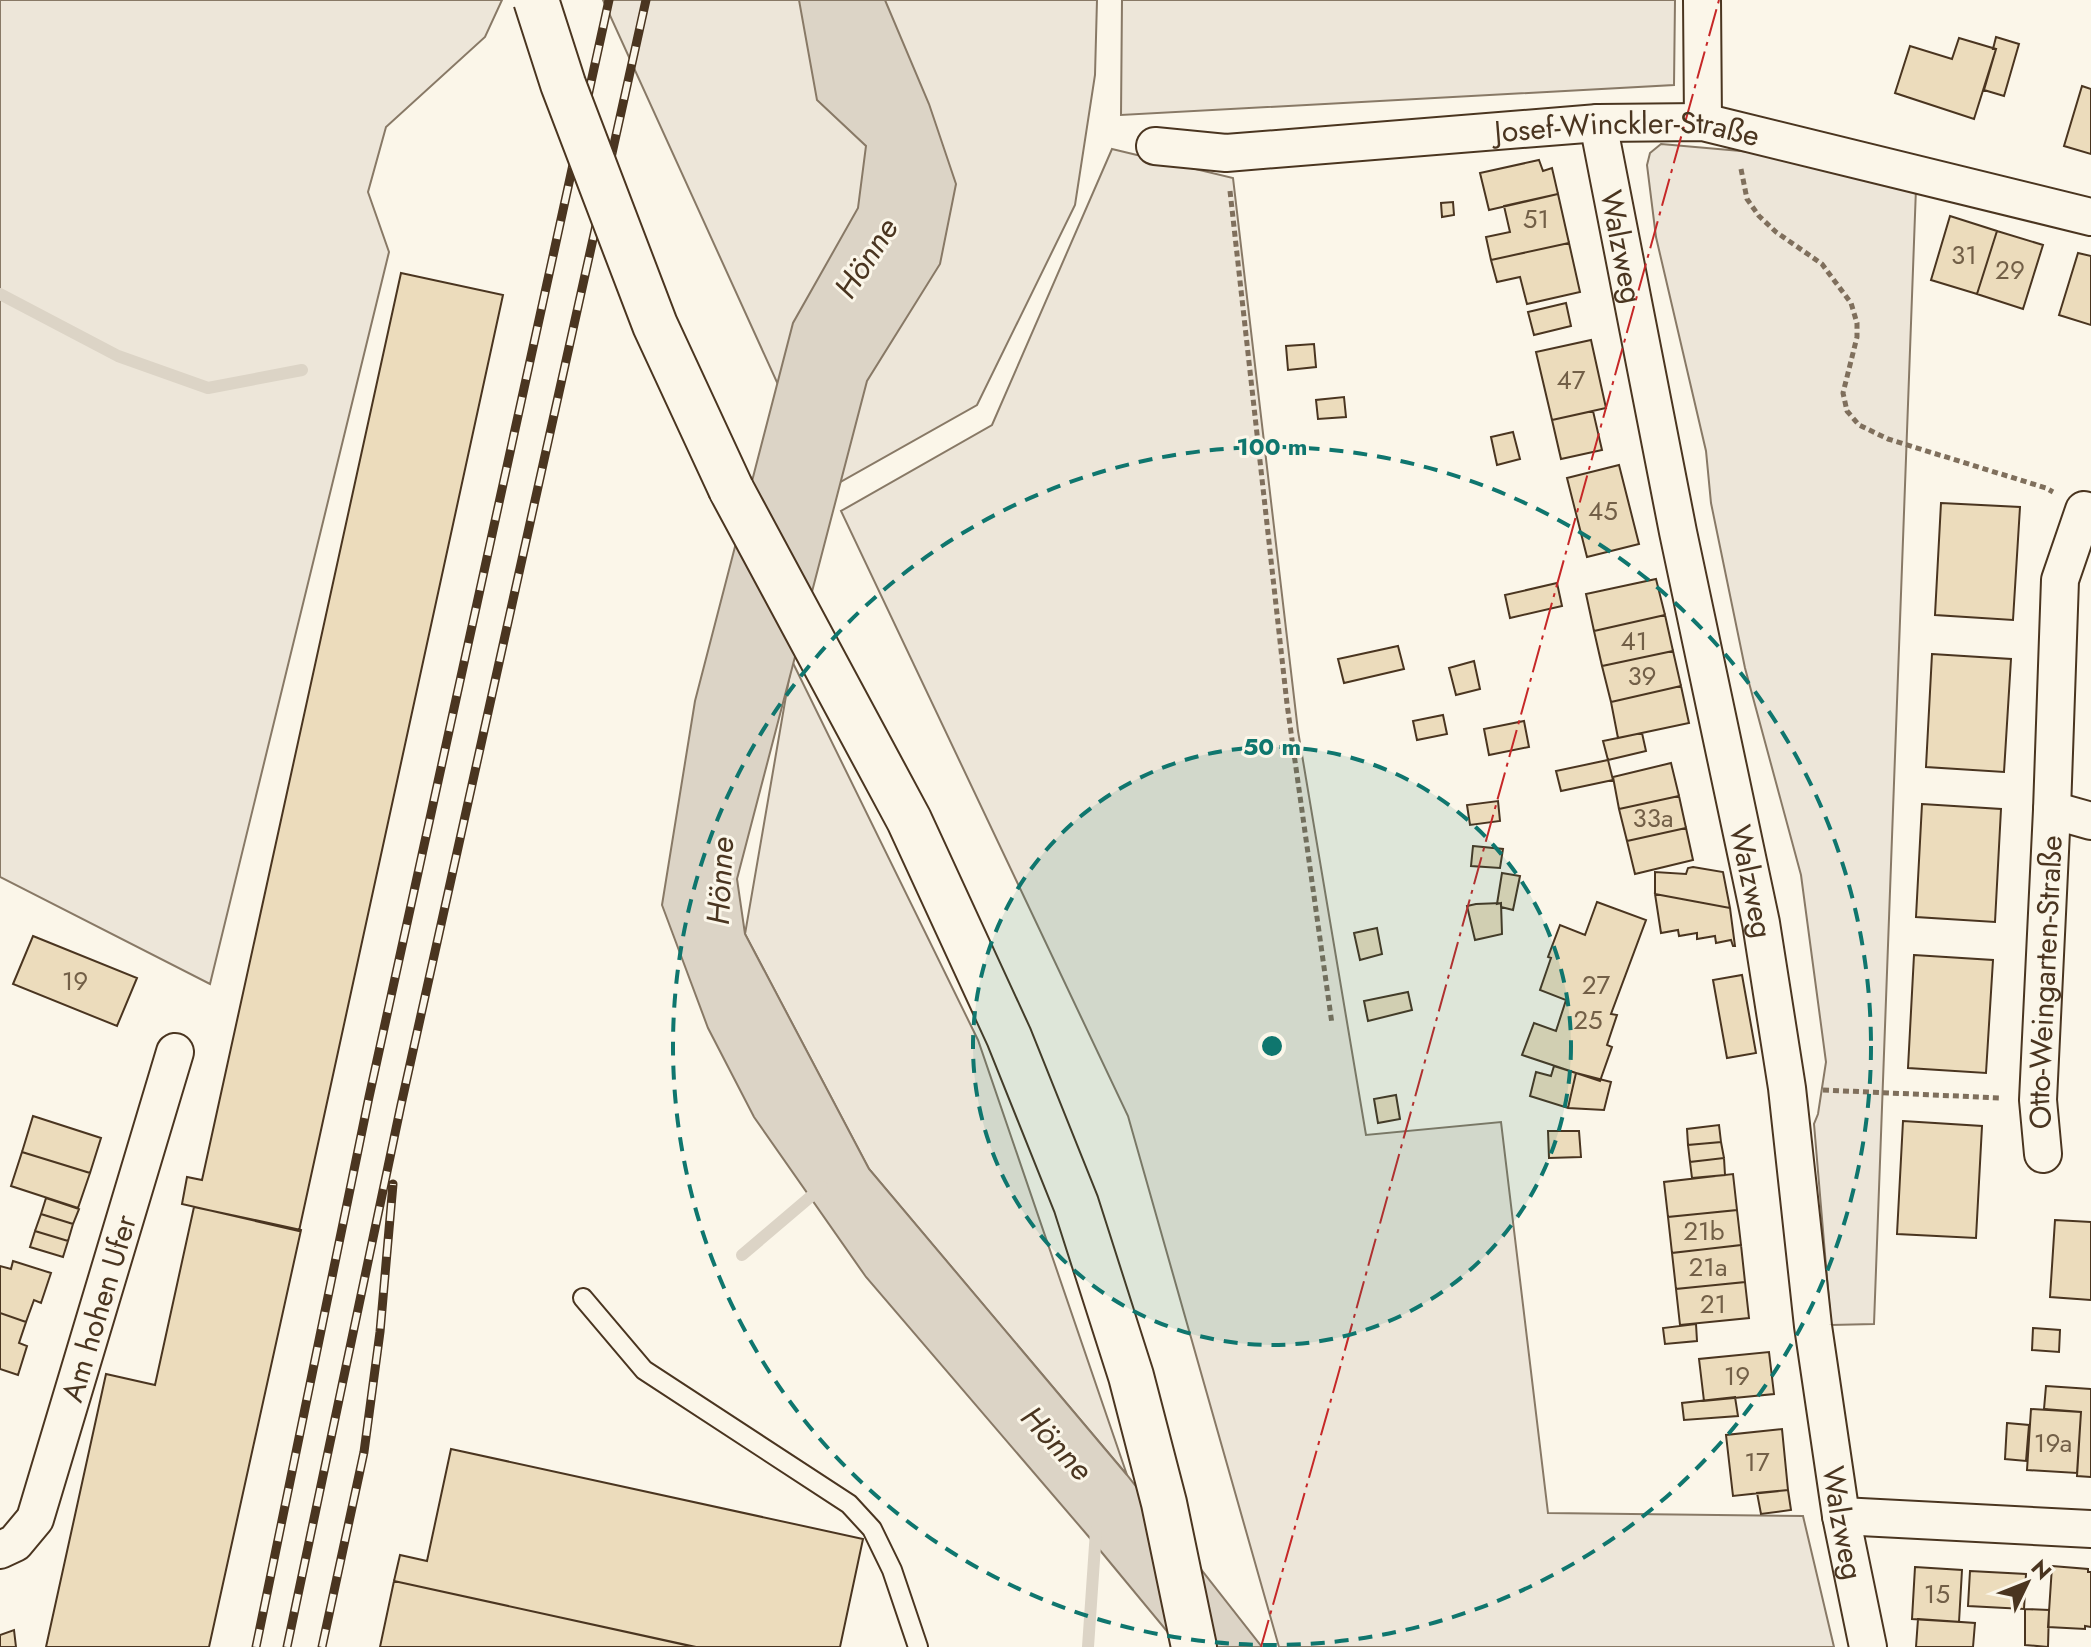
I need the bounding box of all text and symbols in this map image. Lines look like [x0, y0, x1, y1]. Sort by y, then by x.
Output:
street label: Josef-Winckler-Straße [1489, 100, 1764, 157]
street label: Walzweg [1590, 186, 1654, 307]
house number: 51 [1523, 200, 1549, 238]
water label: Hönne [823, 209, 909, 307]
house number: 31 [1951, 236, 1977, 274]
house number: 29 [1995, 251, 2025, 289]
house number: 47 [1557, 361, 1586, 399]
text: 100 m [1237, 429, 1307, 464]
house number: 45 [1588, 492, 1618, 530]
house number: 41 [1621, 622, 1647, 660]
house number: 39 [1627, 657, 1657, 695]
text: 50 m [1243, 729, 1301, 764]
house number: 33a [1633, 799, 1673, 837]
street label: Walzweg [1719, 821, 1785, 941]
street label: Otto-Weingarten-Straße [2016, 834, 2072, 1131]
water label: Hönne [695, 836, 745, 926]
house number: 19 [62, 962, 88, 1000]
house number: 27 [1582, 966, 1611, 1004]
house number: 25 [1573, 1001, 1603, 1039]
centre of rings [1258, 1032, 1286, 1060]
street label: Am hohen Ufer [50, 1209, 147, 1407]
house number: 21b [1683, 1212, 1725, 1250]
house number: 21a [1688, 1248, 1728, 1286]
house number: 21 [1700, 1285, 1726, 1323]
house number: 19 [1724, 1357, 1750, 1395]
water label: Hönne [1010, 1395, 1104, 1491]
house number: 19a [2034, 1424, 2072, 1462]
house number: 17 [1744, 1443, 1770, 1481]
street label: Walzweg [1812, 1463, 1875, 1583]
north arrow [1987, 1543, 2067, 1623]
text: N [2024, 1552, 2059, 1587]
house number: 15 [1924, 1575, 1950, 1613]

